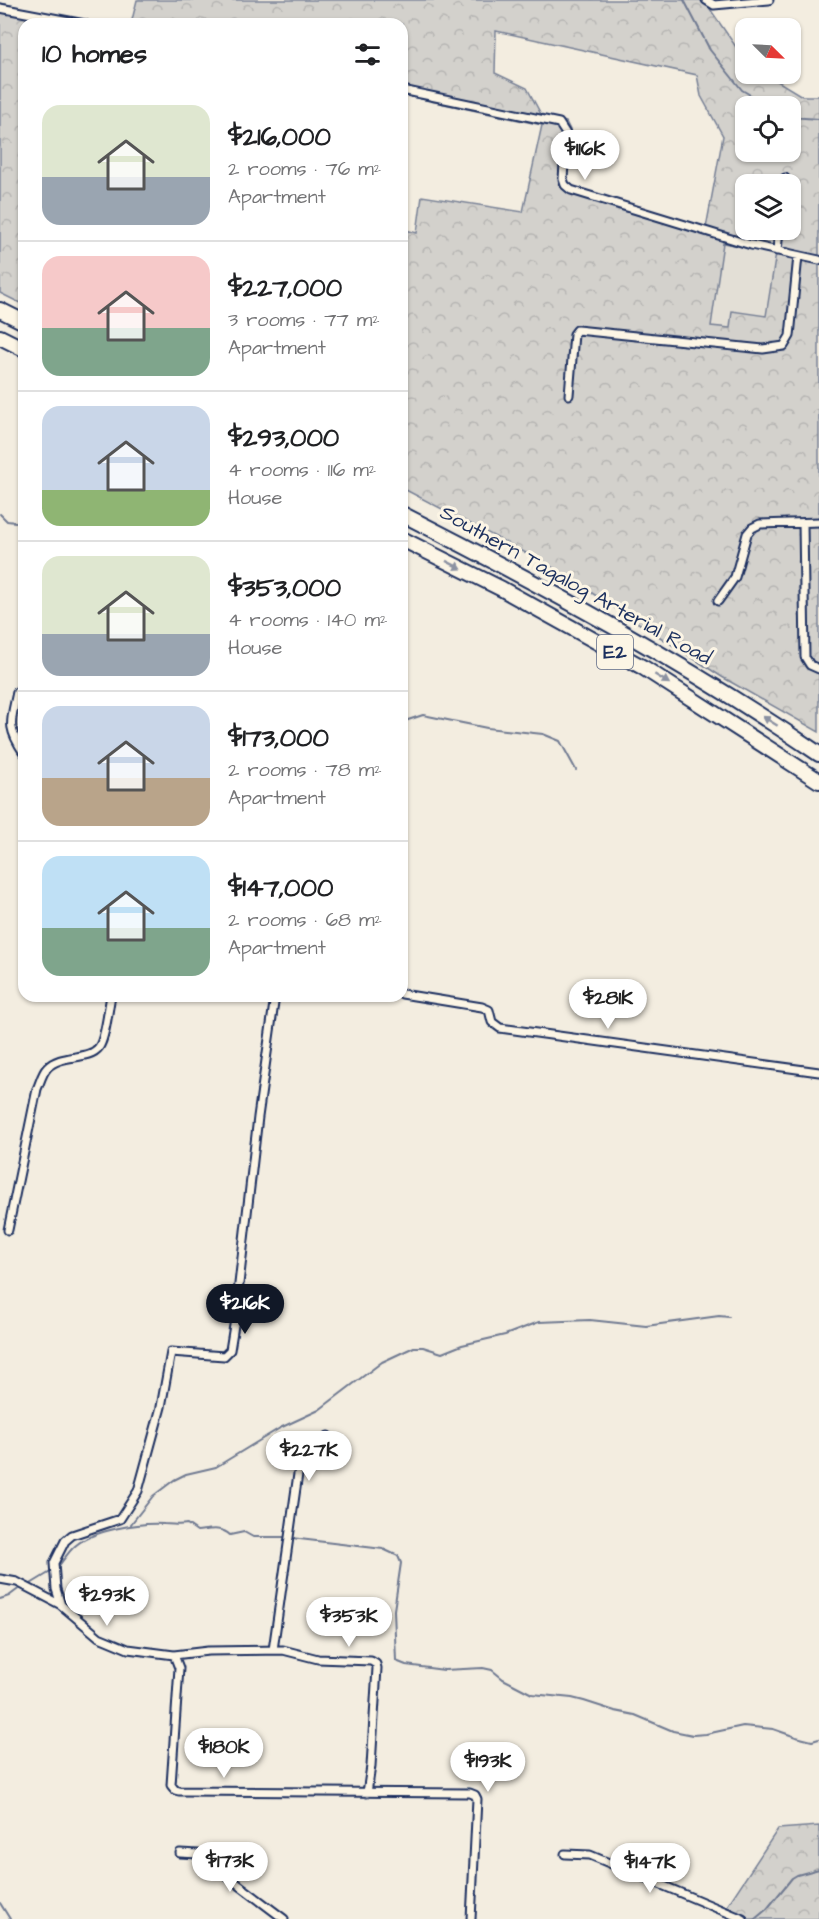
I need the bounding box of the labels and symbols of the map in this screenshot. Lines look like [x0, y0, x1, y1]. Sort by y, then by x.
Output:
north arrow [735, 18, 801, 84]
pin: $116K [543, 130, 627, 181]
street label: Southern Tagalog Arterial Road [434, 498, 717, 674]
one-way arrow [446, 561, 463, 570]
road number: E2 [597, 635, 633, 669]
one-way arrow [654, 674, 670, 685]
one-way arrow [762, 716, 778, 727]
pin: $281K [566, 979, 650, 1030]
pin: $216K [203, 1284, 287, 1335]
pin: $227K [267, 1431, 351, 1482]
pin: $293K [65, 1576, 149, 1627]
pin: $353K [307, 1597, 391, 1648]
pin: $180K [182, 1728, 266, 1779]
pin: $193K [446, 1742, 530, 1793]
pin: $173K [188, 1842, 272, 1893]
pin: $147K [608, 1843, 692, 1894]

